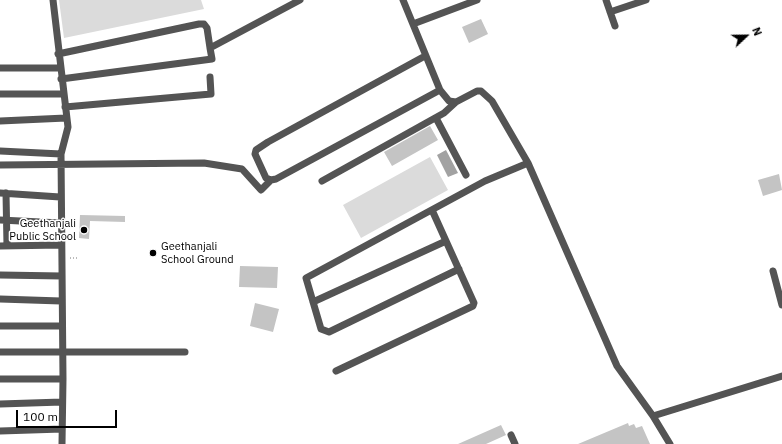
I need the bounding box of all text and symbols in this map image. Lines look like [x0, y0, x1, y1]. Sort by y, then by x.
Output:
north arrow [726, 16, 766, 56]
text: N [749, 25, 765, 38]
place label: Geethanjali Public School [9, 217, 76, 243]
marker: Geethanjali Public School [79, 225, 89, 235]
place label: Geethanjali School Ground [161, 240, 234, 266]
marker: Geethanjali School Ground [148, 248, 158, 258]
scale bar [18, 402, 119, 428]
text: 100 m [23, 409, 58, 424]

